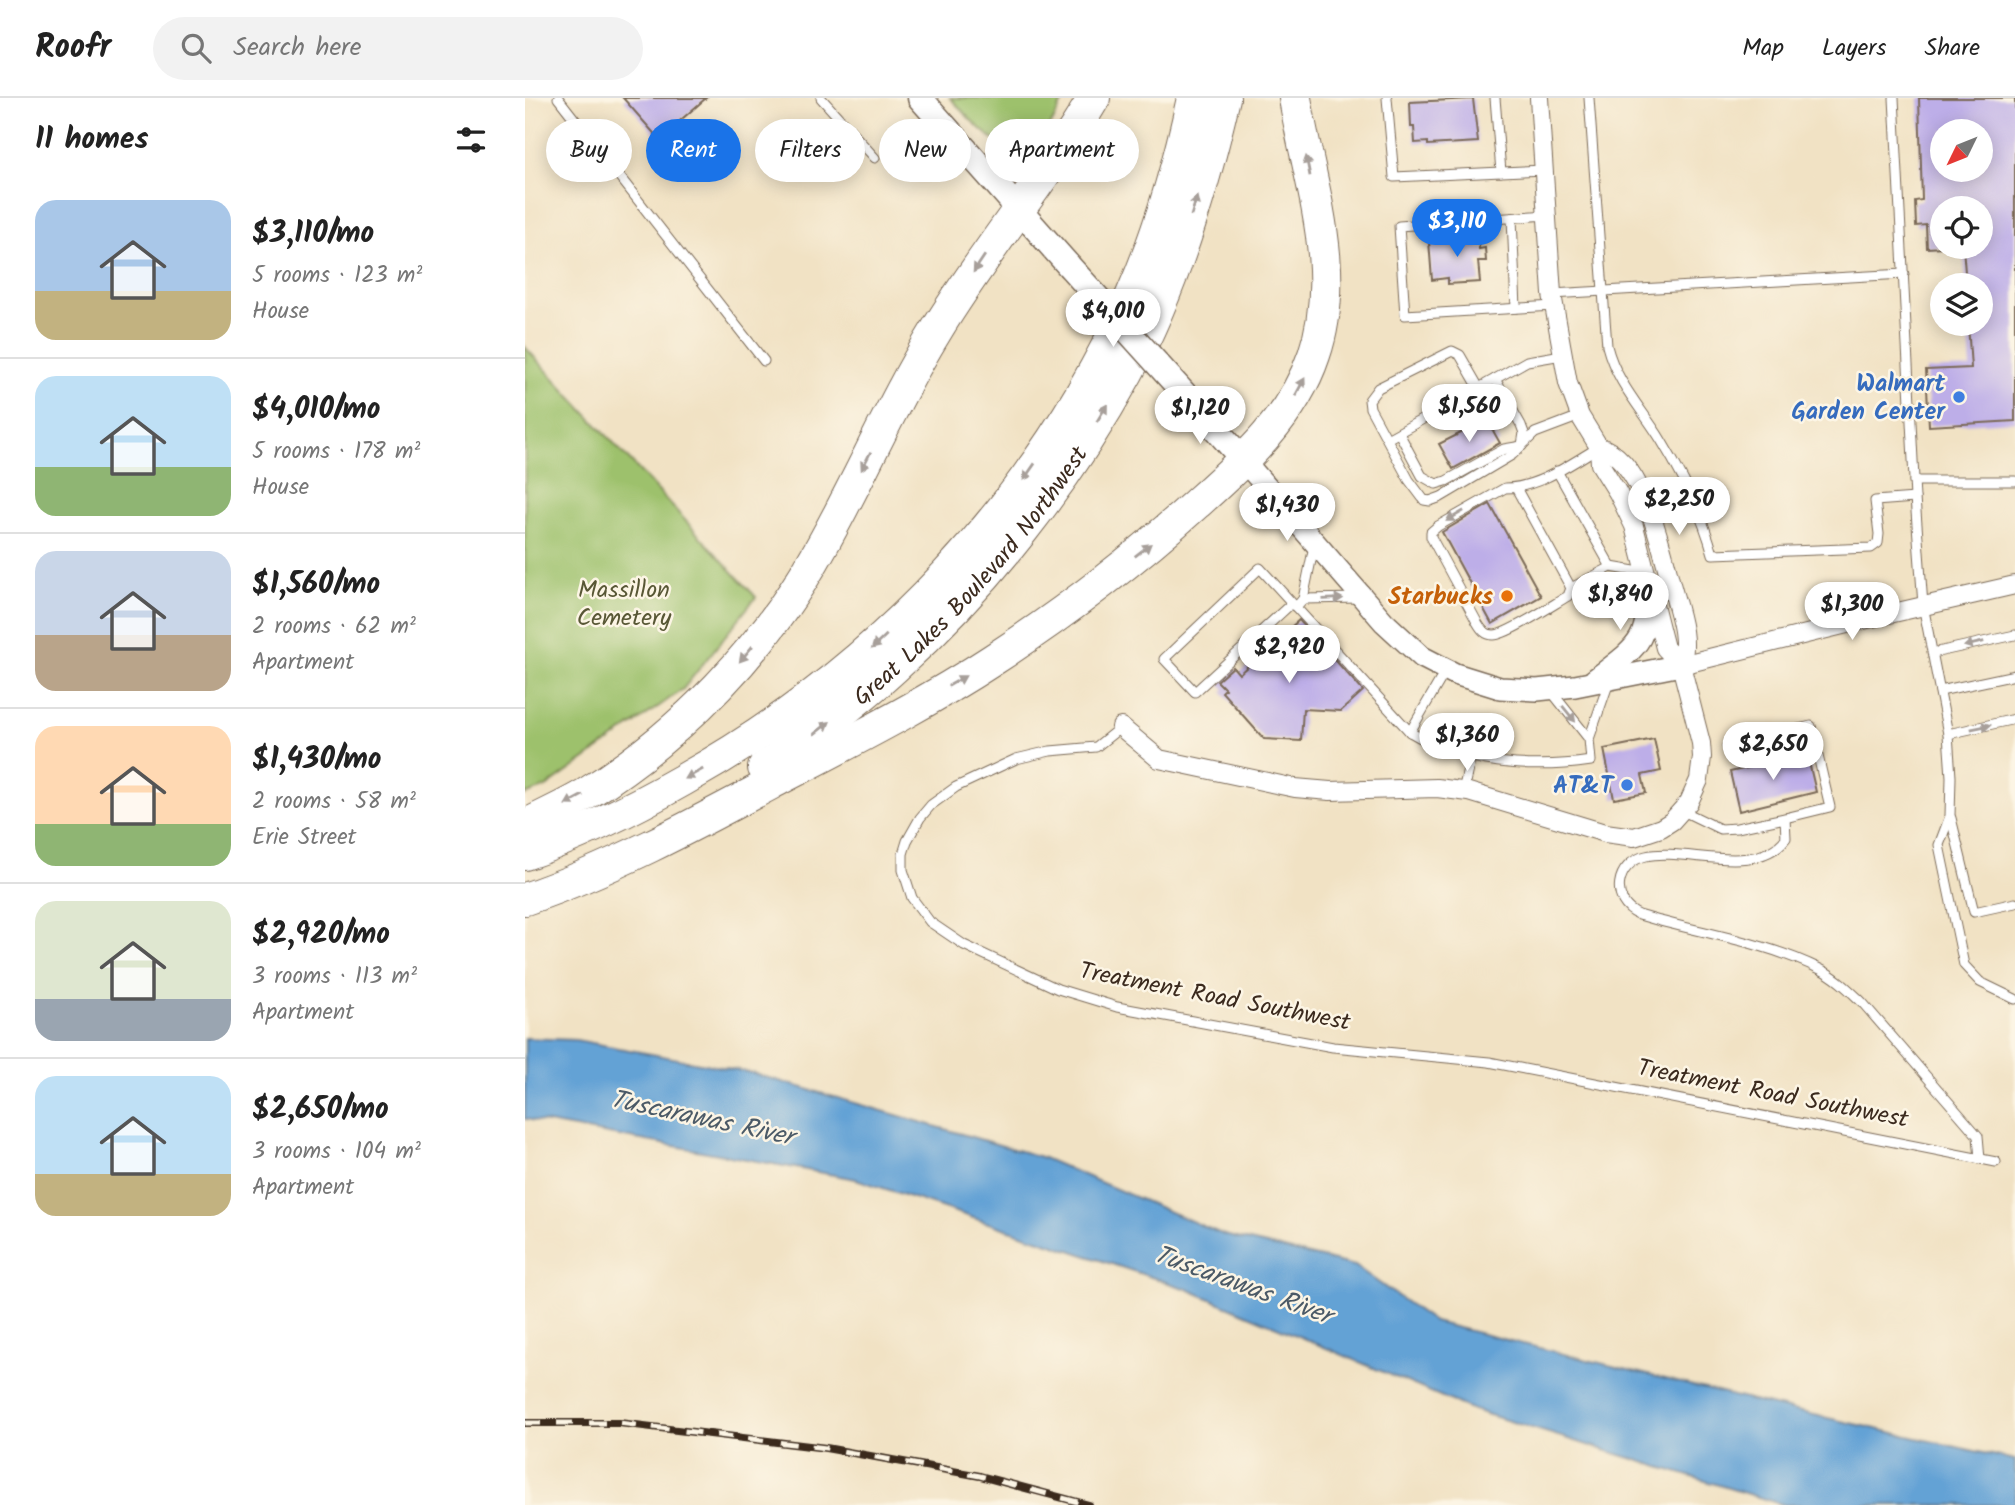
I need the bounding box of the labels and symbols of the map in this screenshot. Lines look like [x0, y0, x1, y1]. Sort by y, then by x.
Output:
north arrow [1930, 119, 1993, 182]
one-way arrow [1302, 155, 1313, 177]
one-way arrow [1190, 196, 1200, 217]
pin: $3,110 [1400, 200, 1514, 259]
one-way arrow [972, 255, 986, 273]
pin: $4,010 [1056, 289, 1170, 349]
place label: Walmart Garden Center [1792, 365, 1946, 432]
one-way arrow [1294, 377, 1305, 397]
pin: $1,560 [1412, 384, 1526, 444]
pin: $1,120 [1143, 386, 1257, 446]
marker: Walmart Garden Center [1951, 389, 1967, 405]
one-way arrow [1095, 404, 1108, 423]
street label: Great Lakes Boulevard Northwest [845, 438, 1099, 717]
one-way arrow [860, 451, 872, 471]
one-way arrow [1022, 463, 1036, 481]
pin: $2,250 [1622, 478, 1736, 537]
pin: $1,430 [1230, 484, 1344, 543]
one-way arrow [1445, 510, 1465, 522]
one-way arrow [1134, 543, 1152, 557]
park label: Massillon Cemetery [577, 571, 672, 638]
pin: $1,840 [1563, 573, 1677, 632]
place label: Starbucks [1388, 578, 1493, 617]
pin: $1,300 [1795, 582, 1909, 642]
marker: Starbucks [1499, 588, 1515, 604]
one-way arrow [1322, 593, 1344, 604]
pin: $2,920 [1232, 626, 1346, 685]
one-way arrow [870, 634, 888, 650]
one-way arrow [1963, 638, 1985, 649]
one-way arrow [739, 645, 754, 662]
one-way arrow [948, 674, 967, 687]
one-way arrow [1562, 705, 1577, 723]
pin: $1,360 [1410, 714, 1524, 773]
one-way arrow [812, 720, 830, 735]
one-way arrow [1970, 721, 1992, 732]
pin: $2,650 [1716, 722, 1830, 782]
place label: AT&T [1553, 767, 1615, 806]
one-way arrow [684, 768, 704, 780]
marker: AT&T [1619, 777, 1635, 793]
one-way arrow [564, 794, 584, 806]
street label: Treatment Road Southwest [1076, 952, 1354, 1043]
street label: Treatment Road Southwest [1634, 1049, 1912, 1140]
water label: Tuscarawas River [606, 1079, 802, 1160]
water label: Tuscarawas River [1148, 1234, 1342, 1339]

